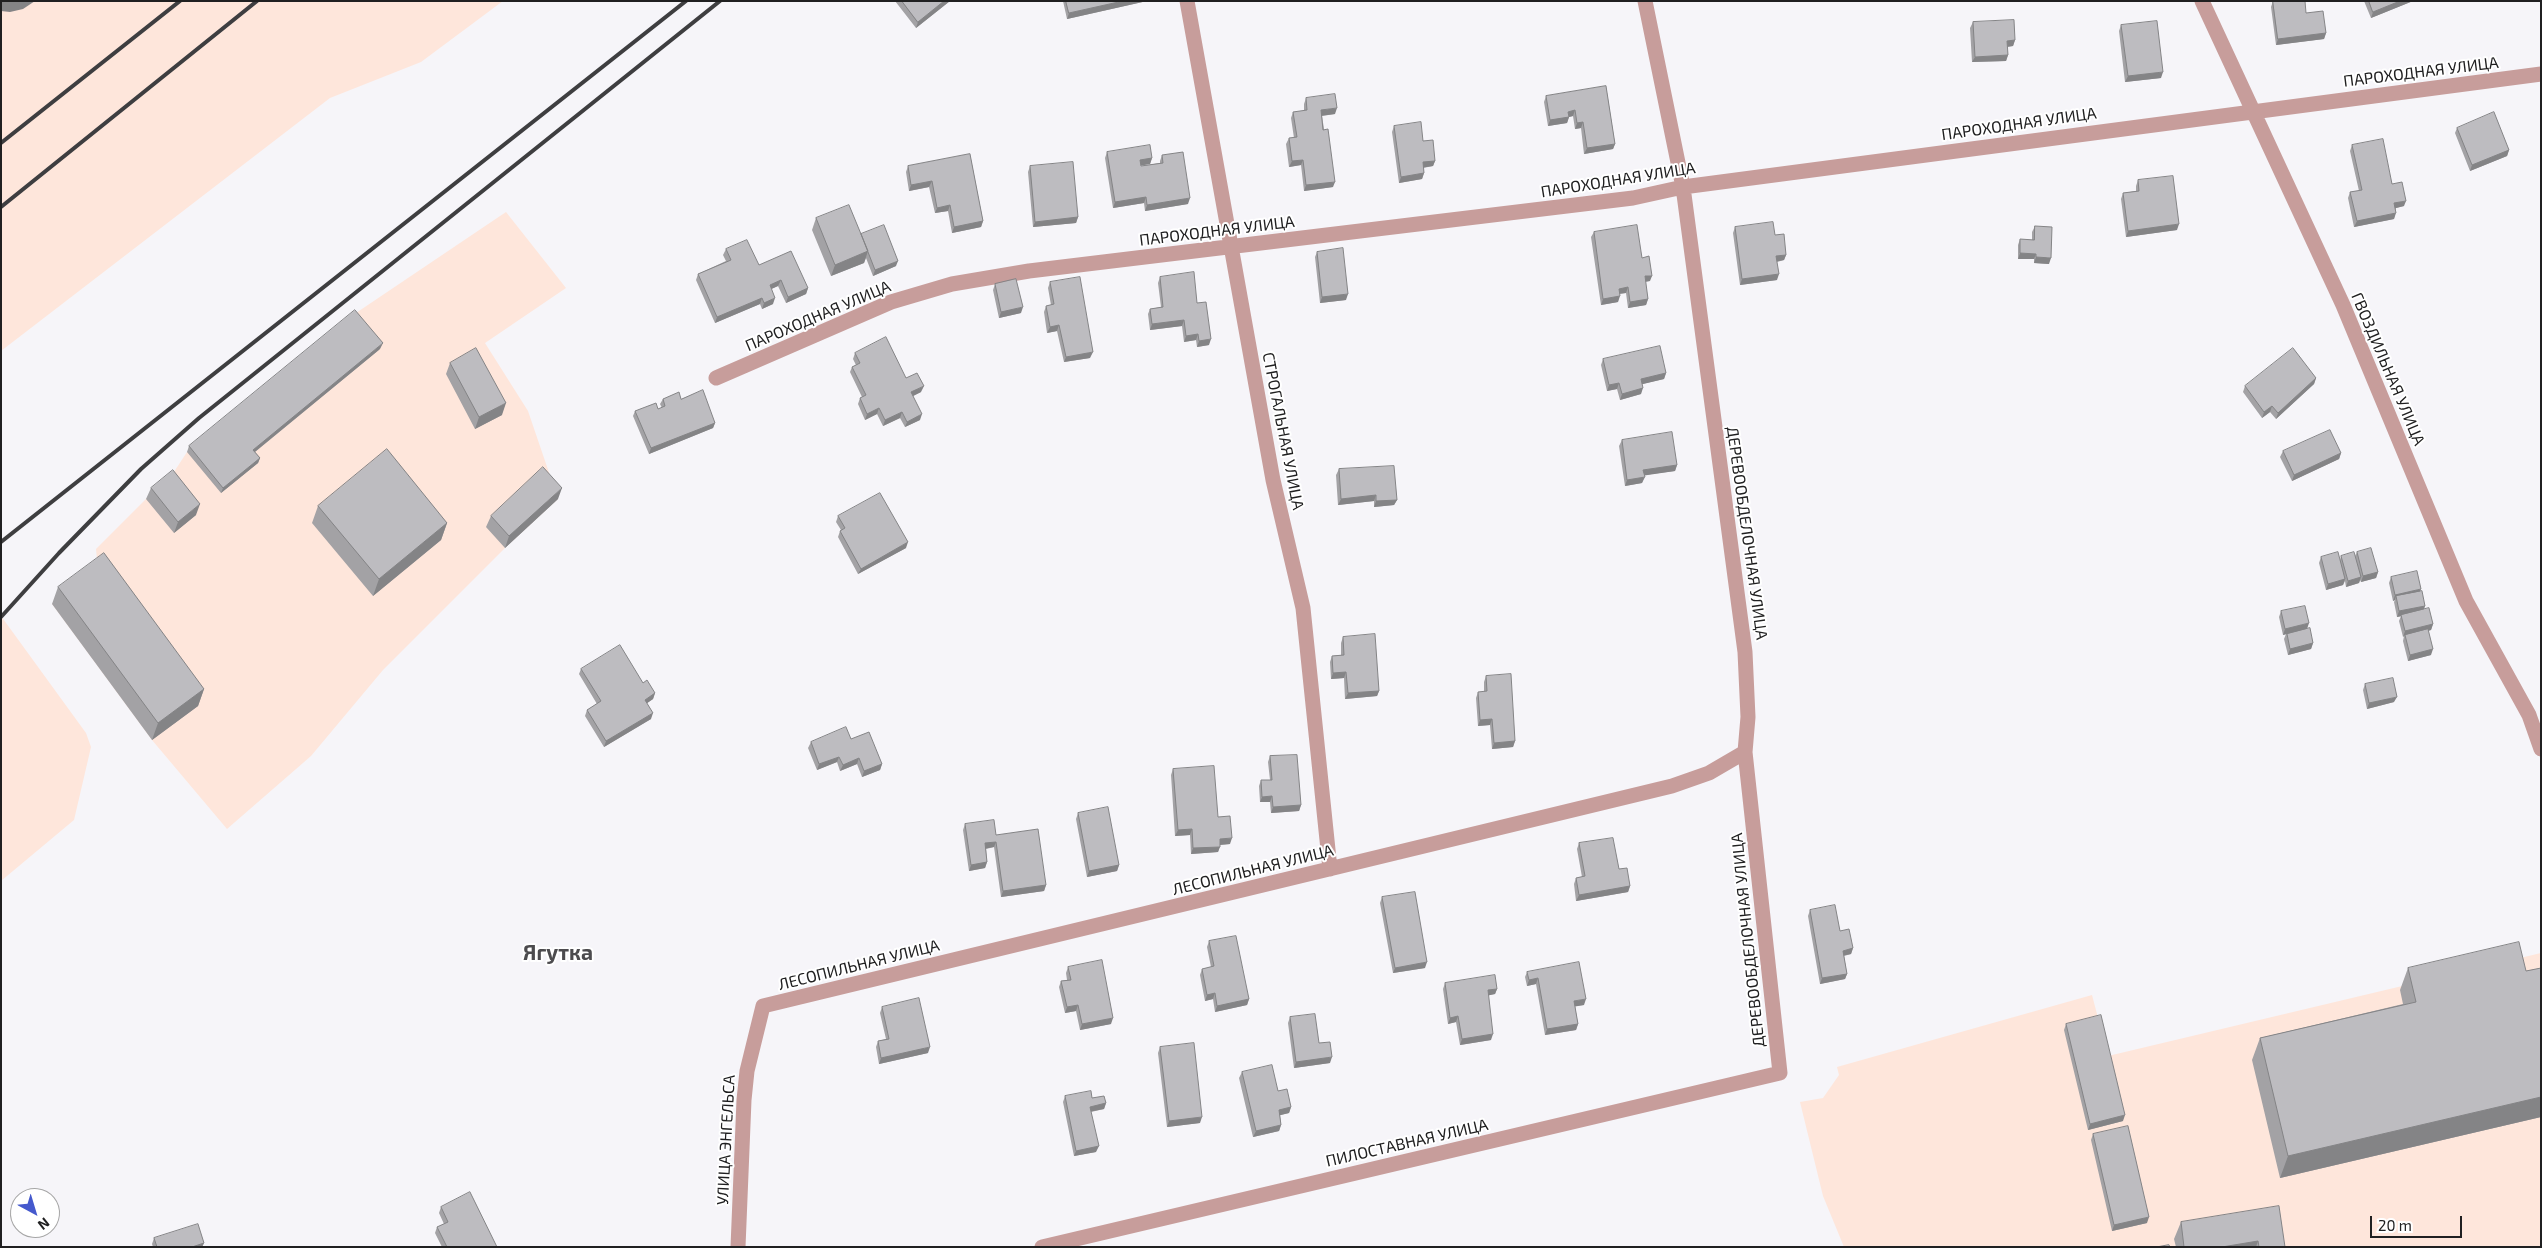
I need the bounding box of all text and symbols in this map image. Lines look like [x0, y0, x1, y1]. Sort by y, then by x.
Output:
street label: ПАРОХОДНАЯ УЛИЦА [2342, 53, 2500, 91]
street label: ПАРОХОДНАЯ УЛИЦА [1940, 104, 2098, 144]
street label: ПАРОХОДНАЯ УЛИЦА [1539, 158, 1697, 202]
street label: ПАРОХОДНАЯ УЛИЦА [1138, 212, 1296, 250]
street label: ПАРОХОДНАЯ УЛИЦА [742, 277, 894, 355]
street label: ГВОЗДИЛЬНАЯ УЛИЦА [2347, 290, 2429, 448]
street label: СТРОГАЛЬНАЯ УЛИЦА [1258, 351, 1308, 511]
street label: ДЕРЕВООБДЕЛОЧНАЯ УЛИЦА [1723, 425, 1771, 641]
street label: ДЕРЕВООБДЕЛОЧНАЯ УЛИЦА [1727, 832, 1769, 1048]
street label: ЛЕСОПИЛЬНАЯ УЛИЦА [1170, 841, 1336, 899]
street label: ЛЕСОПИЛЬНАЯ УЛИЦА [776, 936, 942, 994]
district label: Ягутка [523, 940, 593, 966]
street label: УЛИЦА ЭНГЕЛЬСА [713, 1074, 739, 1206]
street label: ПИЛОСТАВНАЯ УЛИЦА [1324, 1115, 1490, 1171]
north arrow [10, 1188, 60, 1238]
scale bar [2372, 1206, 2464, 1238]
text: N [35, 1214, 53, 1234]
text: 20 m [2378, 1216, 2412, 1234]

